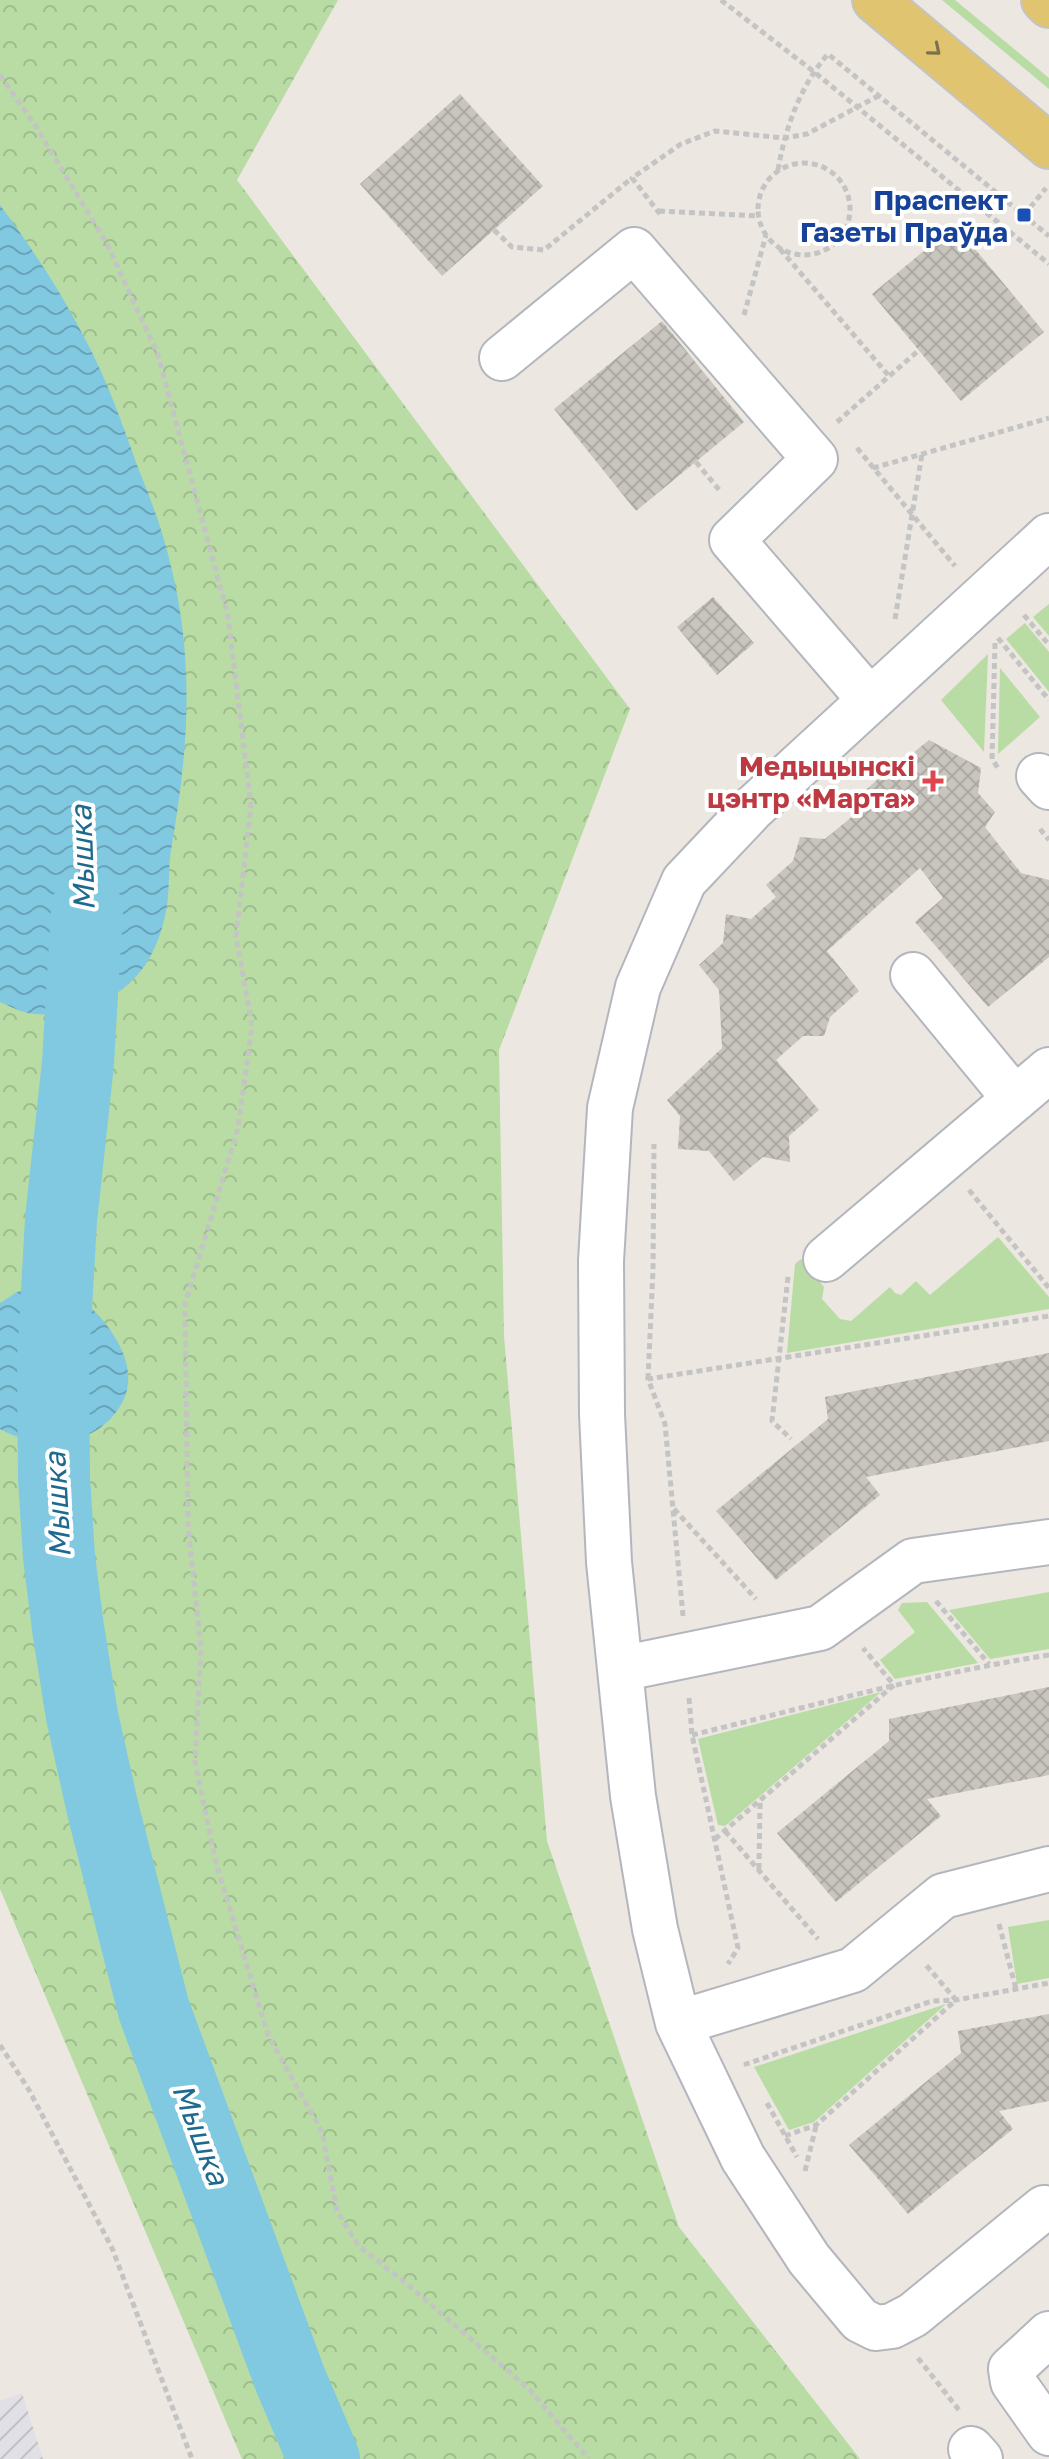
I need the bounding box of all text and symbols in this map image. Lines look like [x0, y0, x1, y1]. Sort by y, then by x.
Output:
one-way arrow [925, 40, 940, 55]
place label: Праспект Газеты Праўда [800, 183, 1008, 248]
marker: Праспект Газеты Праўда [1015, 206, 1033, 224]
place label: Медыцынскі цэнтр «Марта» [707, 749, 915, 814]
marker: Медыцынскі цэнтр «Марта» [922, 770, 944, 792]
water label: Мышка [62, 803, 102, 912]
water label: Мышка [36, 1450, 78, 1559]
water label: Мышка [165, 2078, 237, 2191]

